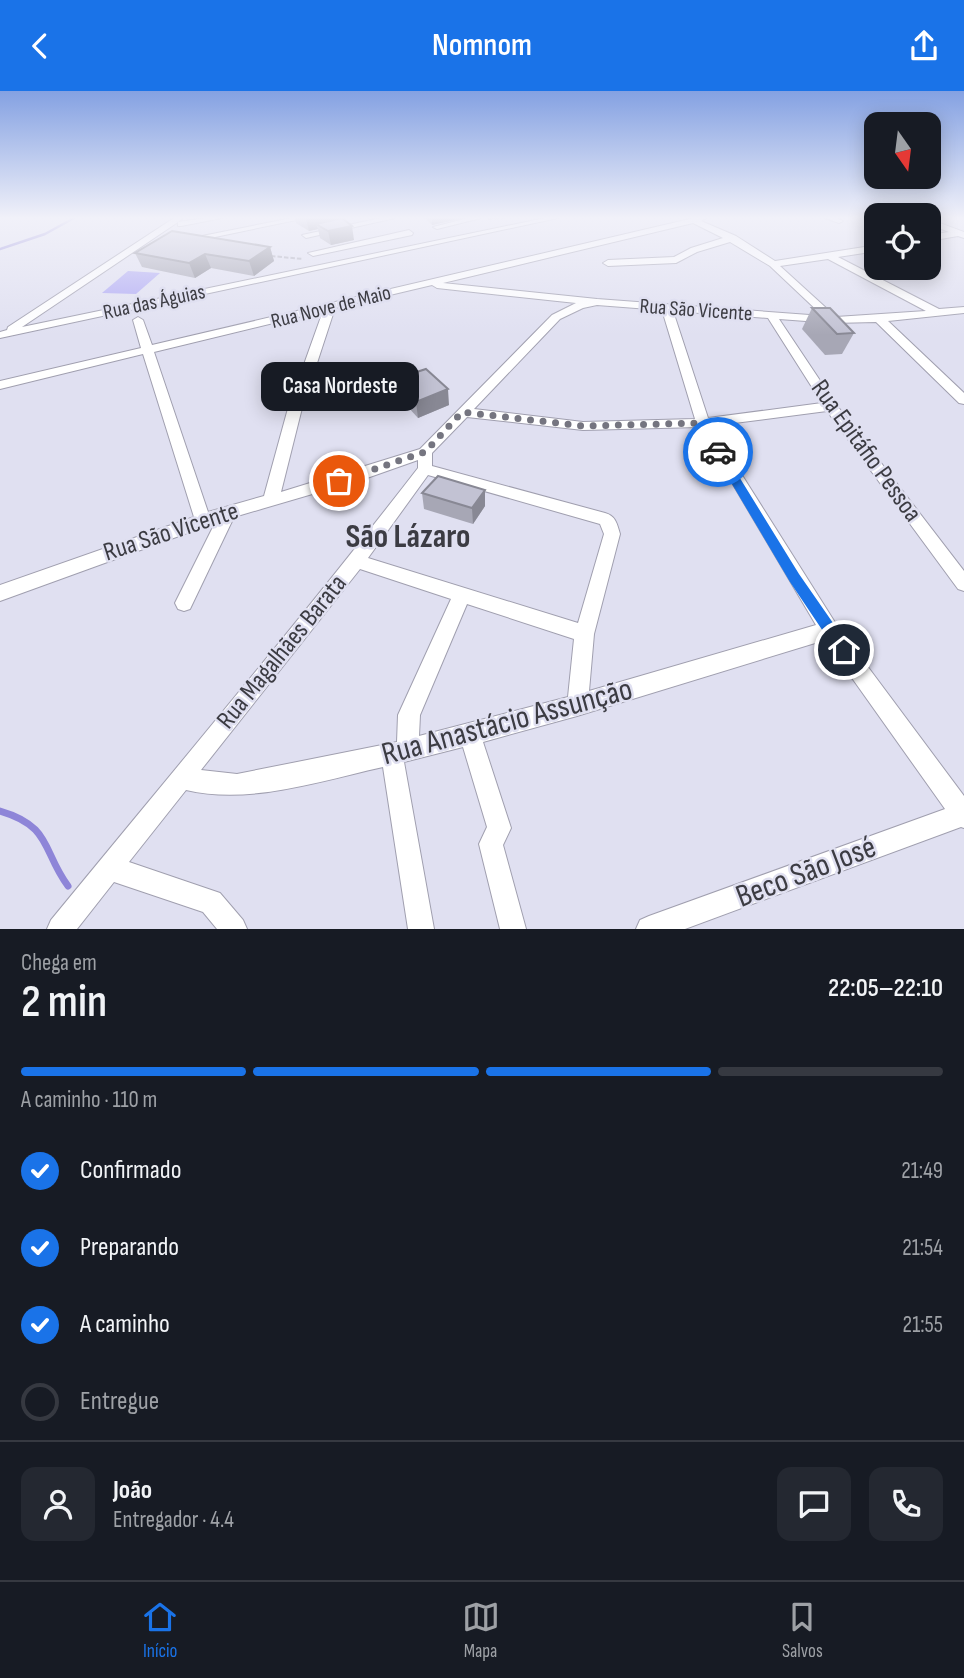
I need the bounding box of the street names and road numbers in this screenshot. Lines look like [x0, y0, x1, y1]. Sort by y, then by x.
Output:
street label: Rua das Águias [101, 279, 207, 325]
street label: Rua Nove de Maio [268, 280, 394, 334]
street label: Rua São Vicente [639, 294, 753, 326]
street label: Rua Epitáfio Pessoa [804, 374, 928, 528]
street label: Rua São Vicente [100, 496, 242, 568]
street label: Rua Magalhães Barata [210, 569, 354, 735]
street label: Rua Anastácio Assunção [377, 670, 637, 774]
street label: Beco São José [731, 828, 881, 916]

